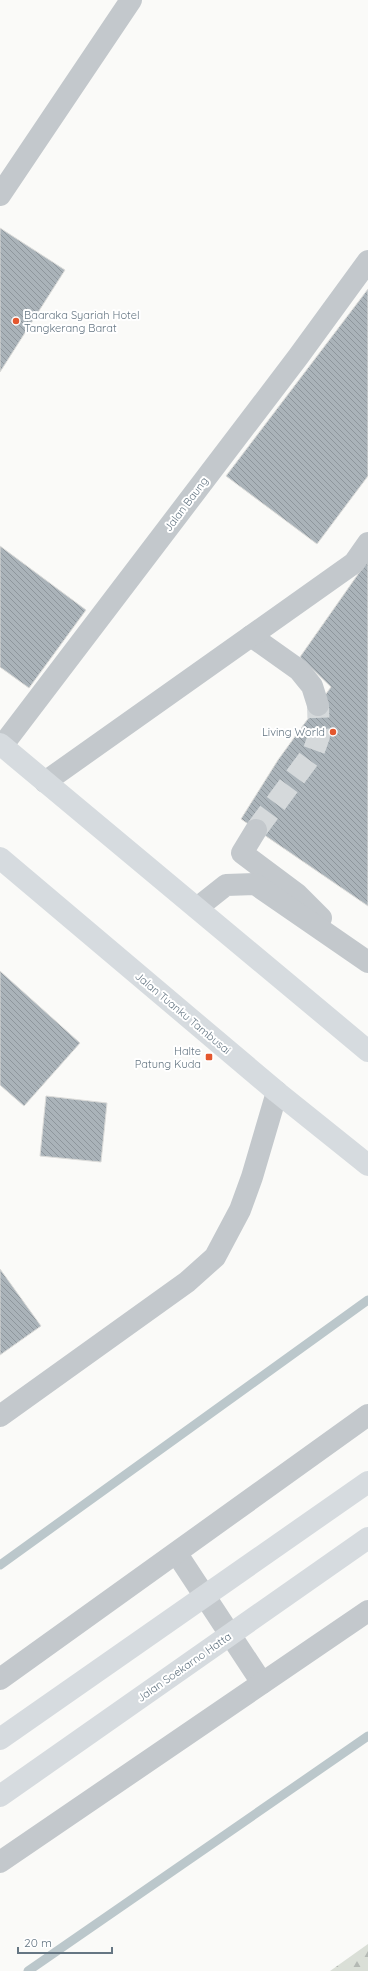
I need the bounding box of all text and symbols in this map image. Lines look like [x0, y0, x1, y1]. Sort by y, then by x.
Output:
place label: Baaraka Syariah Hotel Tangkerang Barat [24, 308, 139, 335]
marker: Baaraka Syariah Hotel Tangkerang Barat [11, 316, 21, 326]
street label: Jalan Baung [161, 474, 211, 534]
place label: Living World [262, 725, 325, 739]
marker: Living World [328, 727, 338, 737]
street label: Jalan Tuanku Tambusai [132, 969, 234, 1057]
place label: Halte Patung Kuda [135, 1044, 201, 1071]
marker: Halte Patung Kuda [204, 1052, 214, 1062]
street label: Jalan Soekarno Hatta [134, 1629, 234, 1705]
scale bar [18, 1929, 112, 1955]
text: 20 m [24, 1935, 52, 1950]

